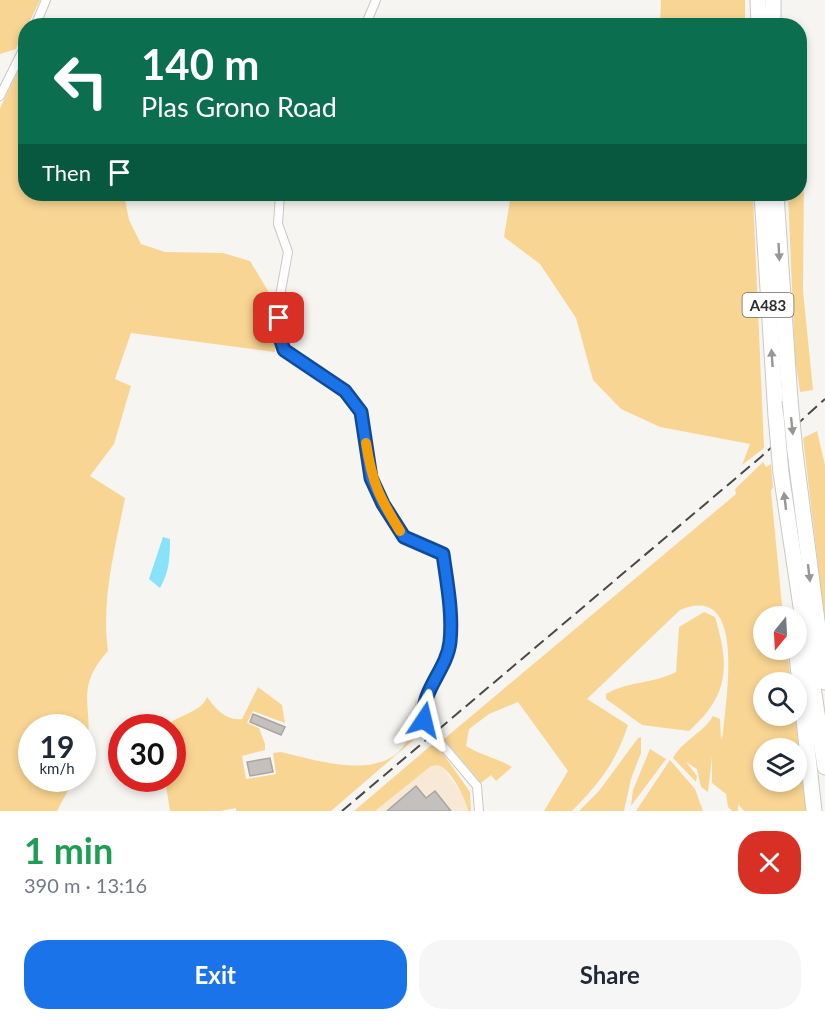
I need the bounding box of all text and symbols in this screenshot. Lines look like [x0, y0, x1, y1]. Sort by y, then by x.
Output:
text: 140 m [141, 39, 259, 89]
icon: left [42, 42, 120, 120]
text: Plas Grono Road [141, 90, 337, 123]
icon: arrive [103, 156, 136, 189]
text: Then [42, 159, 91, 186]
one-way arrow [774, 242, 783, 261]
pin [253, 292, 304, 343]
road number: A483 [742, 293, 794, 317]
icon: arrive [262, 301, 295, 334]
one-way arrow [767, 348, 777, 367]
one-way arrow [787, 416, 797, 435]
one-way arrow [780, 492, 790, 511]
one-way arrow [804, 563, 814, 582]
north arrow [753, 606, 807, 660]
map controls [753, 606, 807, 792]
button: search [753, 672, 807, 726]
position arrow [392, 688, 456, 752]
speed limit sign: 30 [108, 714, 186, 792]
text: 19 [40, 728, 74, 764]
button: layers [753, 738, 807, 792]
text: km/h [39, 759, 75, 777]
text: 1 min [24, 828, 113, 872]
button: close [738, 831, 801, 894]
text: 390 m · 13:16 [24, 873, 147, 897]
button: Exit [24, 940, 407, 1009]
button: Share [419, 940, 801, 1009]

